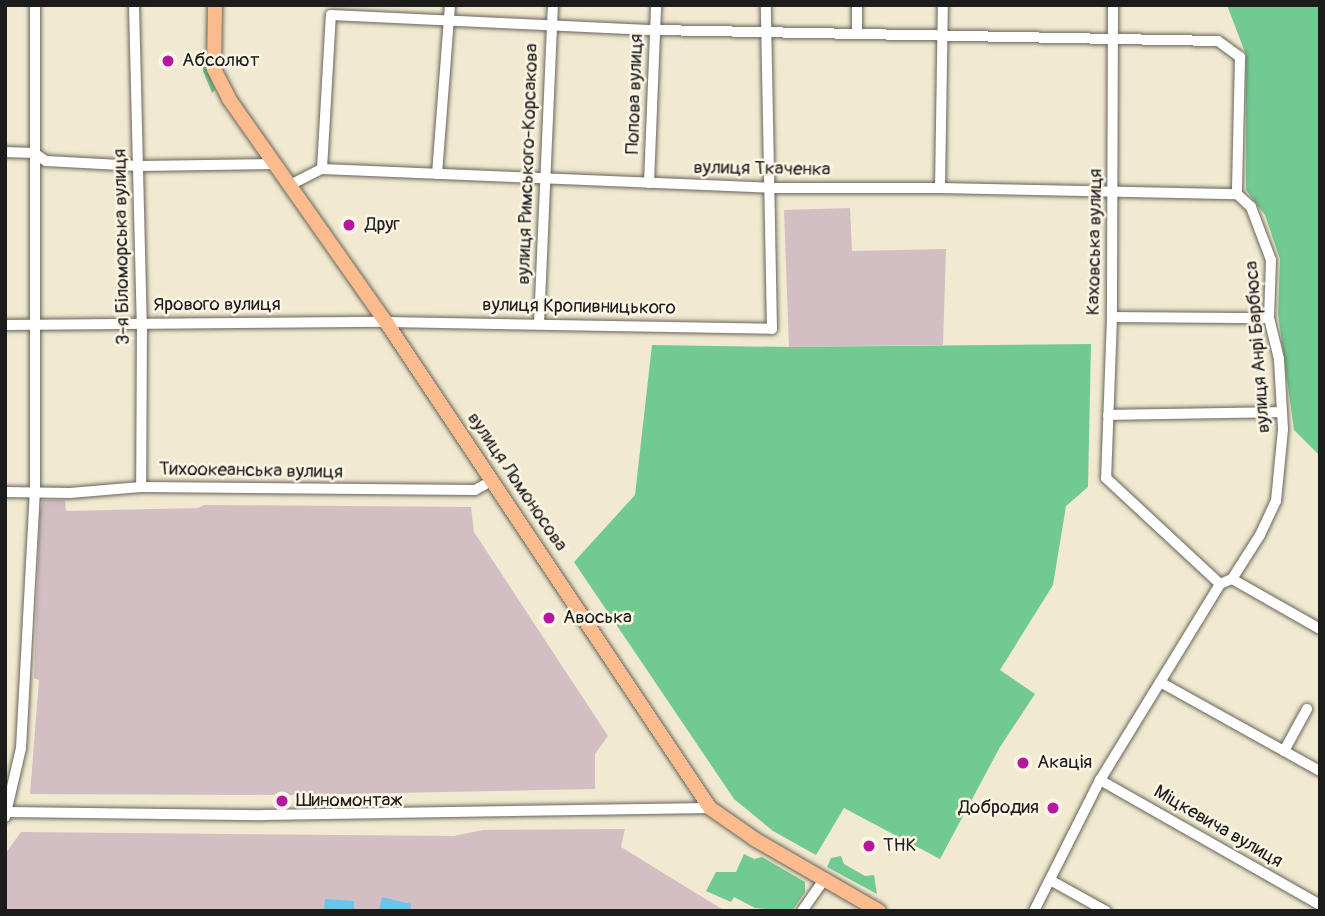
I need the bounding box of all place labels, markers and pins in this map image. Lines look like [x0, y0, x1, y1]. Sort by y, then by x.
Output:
place label: Абсолют [182, 50, 259, 72]
marker: Абсолют [160, 53, 176, 69]
place label: Друг [365, 214, 400, 236]
marker: Друг [339, 215, 359, 235]
place label: Авоська [563, 607, 632, 629]
marker: Авоська [541, 610, 557, 626]
place label: Акація [1037, 752, 1092, 774]
marker: Акація [1015, 755, 1031, 771]
place label: Шиномонтаж [296, 790, 402, 812]
marker: Шиномонтаж [274, 793, 290, 809]
place label: Добродия [959, 797, 1039, 819]
marker: Добродия [1045, 800, 1061, 816]
place label: ТНК [883, 835, 916, 857]
marker: ТНК [861, 838, 877, 854]

